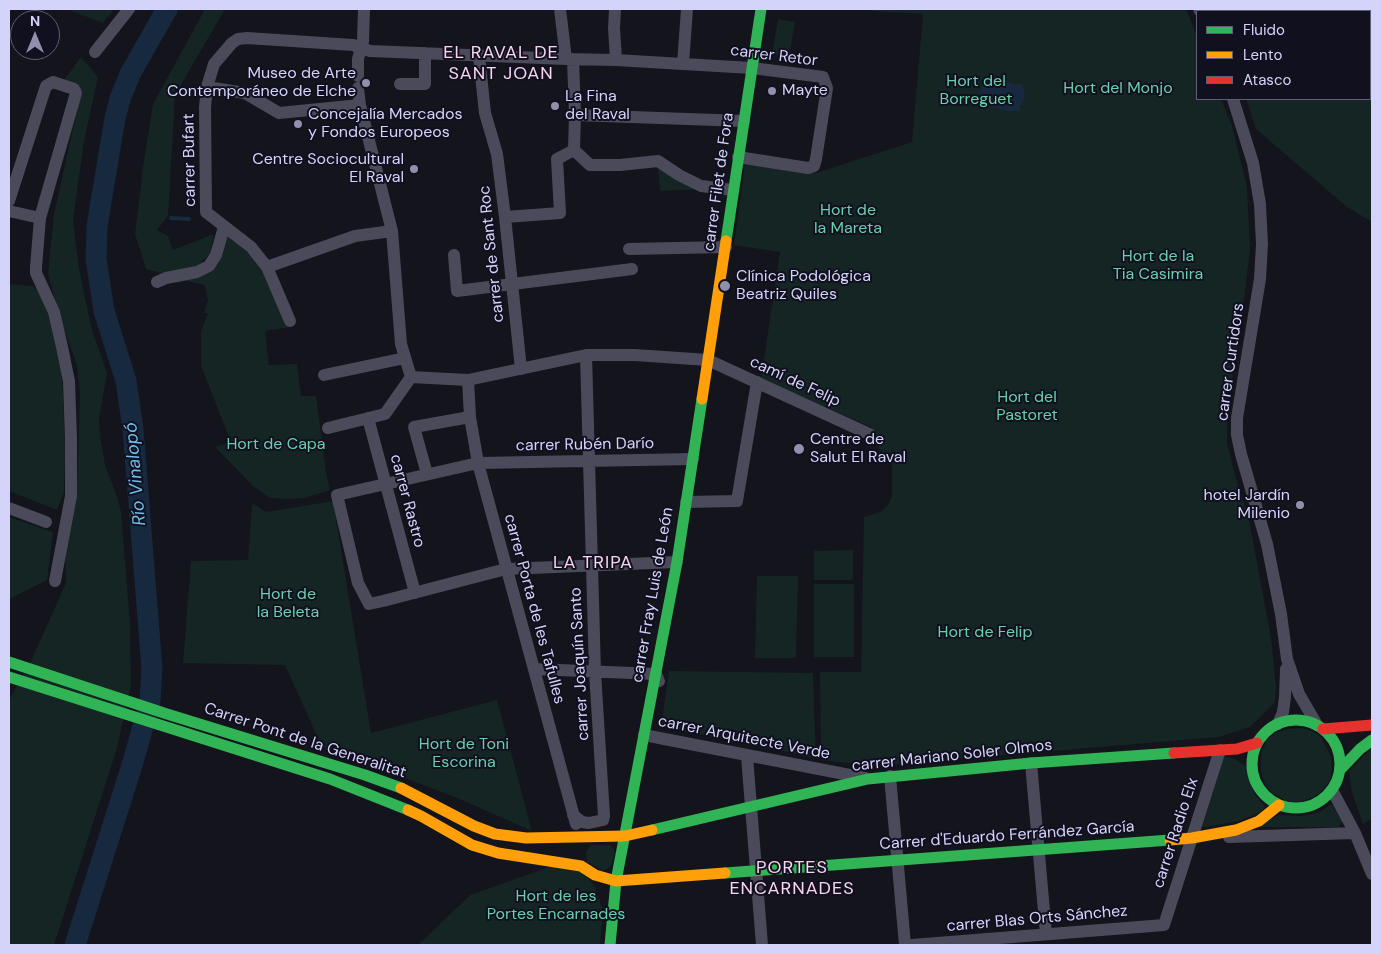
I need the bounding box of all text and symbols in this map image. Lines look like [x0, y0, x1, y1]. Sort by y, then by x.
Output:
north arrow [10, 10, 60, 60]
legend [1196, 10, 1371, 100]
text: N [30, 12, 40, 30]
text: Fluido [1243, 20, 1285, 40]
street label: carrer Retor [729, 41, 819, 71]
district label: EL RAVAL DE SANT JOAN [442, 42, 560, 84]
text: Lento [1243, 45, 1282, 65]
place label: Museo de Arte Contemporáneo de Elche [167, 64, 356, 102]
text: Atasco [1243, 70, 1291, 90]
park label: Hort del Borreguet [940, 72, 1012, 110]
marker: Museo de Arte Contemporáneo de Elche [360, 77, 372, 89]
park label: Hort del Monjo [1063, 79, 1173, 99]
place label: Mayte [782, 81, 828, 101]
marker: Mayte [766, 85, 778, 97]
place label: La Fina del Raval [565, 87, 630, 125]
marker: La Fina del Raval [549, 100, 561, 112]
place label: Concejalía Mercados y Fondos Europeos [308, 105, 463, 143]
street label: carrer Filet de Fora [700, 112, 738, 252]
street label: carrer Bufart [180, 113, 200, 207]
marker: Concejalía Mercados y Fondos Europeos [292, 118, 304, 130]
place label: Centre Sociocultural El Raval [252, 150, 404, 188]
marker: Centre Sociocultural El Raval [408, 163, 420, 175]
street label: carrer de Sant Roc [475, 185, 509, 323]
park label: Hort de la Mareta [814, 201, 882, 239]
park label: Hort de la Tia Casimira [1113, 247, 1203, 285]
place label: Clínica Podológica Beatriz Quiles [736, 267, 871, 305]
marker: Clínica Podológica Beatriz Quiles [718, 279, 732, 293]
street label: carrer Curtidors [1213, 302, 1249, 422]
street label: camí de Felip [747, 353, 843, 411]
park label: Hort del Pastoret [996, 388, 1058, 426]
water label: Río Vinalopó [121, 421, 151, 527]
place label: Centre de Salut El Raval [810, 430, 906, 468]
street label: carrer Rubén Darío [516, 434, 654, 456]
park label: Hort de Capa [226, 435, 326, 455]
marker: Centre de Salut El Raval [792, 442, 806, 456]
street label: carrer Rastro [385, 452, 429, 550]
place label: hotel Jardín Milenio [1204, 486, 1290, 524]
marker: hotel Jardín Milenio [1294, 499, 1306, 511]
street label: carrer Fray Luis de León [628, 506, 678, 684]
street label: carrer Porta de les Tafulles [499, 512, 569, 706]
district label: LA TRIPA [552, 552, 634, 574]
park label: Hort de la Beleta [257, 585, 319, 623]
street label: carrer Joaquín Santo [566, 587, 594, 741]
park label: Hort de Felip [938, 623, 1032, 643]
street label: Carrer Pont de la Generalitat [201, 699, 409, 783]
street label: carrer Arquitecte Verde [656, 712, 832, 764]
park label: Hort de Toni Escorina [419, 735, 509, 773]
street label: carrer Mariano Soler Olmos [851, 736, 1053, 776]
street label: carrer Radio Elx [1149, 775, 1203, 891]
street label: Carrer d'Eduardo Ferrández García [879, 818, 1135, 854]
district label: PORTES ENCARNADES [728, 857, 856, 900]
park label: Hort de les Portes Encarnades [487, 887, 625, 925]
street label: carrer Blas Orts Sánchez [946, 902, 1128, 936]

